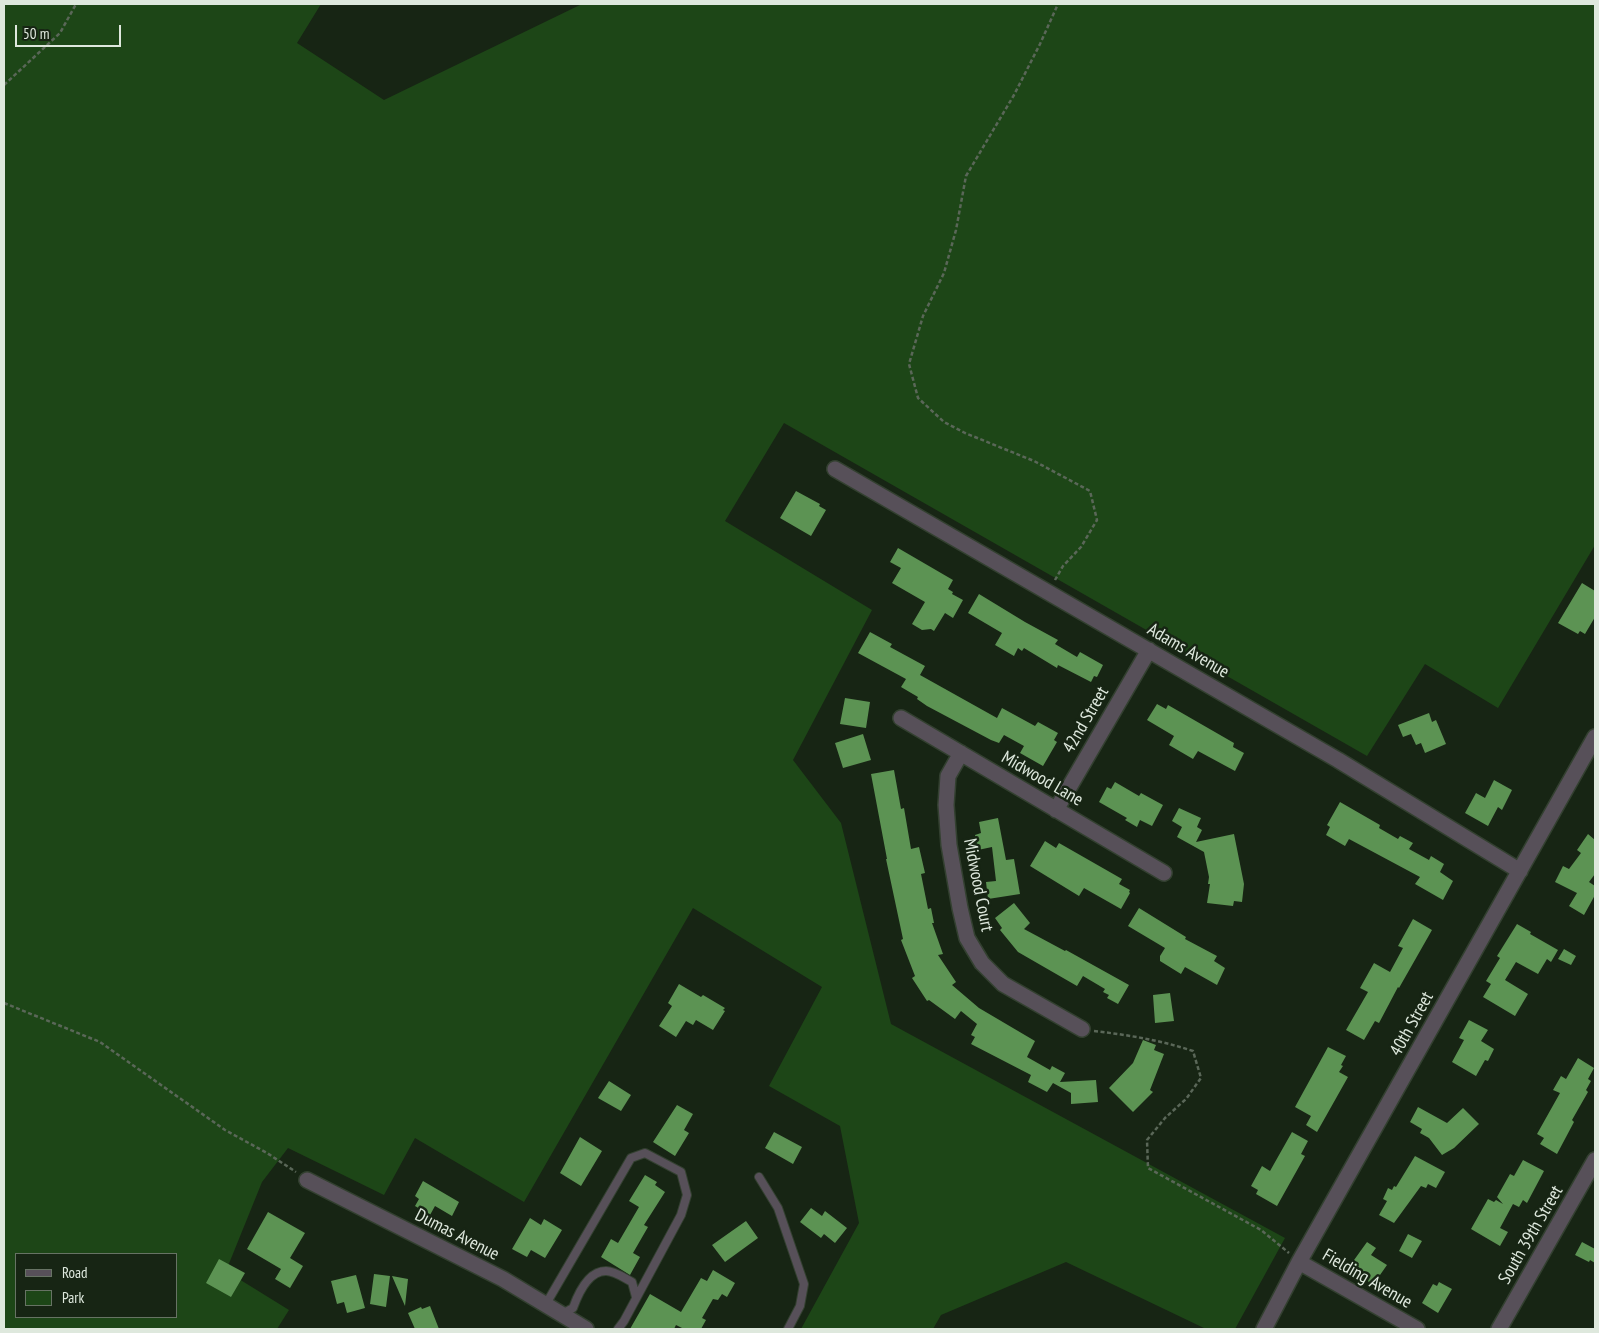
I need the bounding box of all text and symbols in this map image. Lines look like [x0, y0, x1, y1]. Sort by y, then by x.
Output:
scale bar [18, 15, 124, 47]
text: 50 m [23, 24, 49, 43]
street label: Adams Avenue [1143, 619, 1233, 683]
street label: 42nd Street [1058, 683, 1114, 757]
street label: Midwood Lane [997, 747, 1087, 811]
street label: Midwood Court [958, 837, 998, 933]
street label: 40th Street [1386, 988, 1438, 1060]
street label: South 39th Street [1494, 1182, 1568, 1288]
street label: Dumas Avenue [411, 1205, 503, 1265]
street label: Fielding Avenue [1318, 1245, 1416, 1313]
legend [15, 1253, 178, 1318]
text: Road [62, 1263, 88, 1282]
text: Park [62, 1288, 84, 1307]

